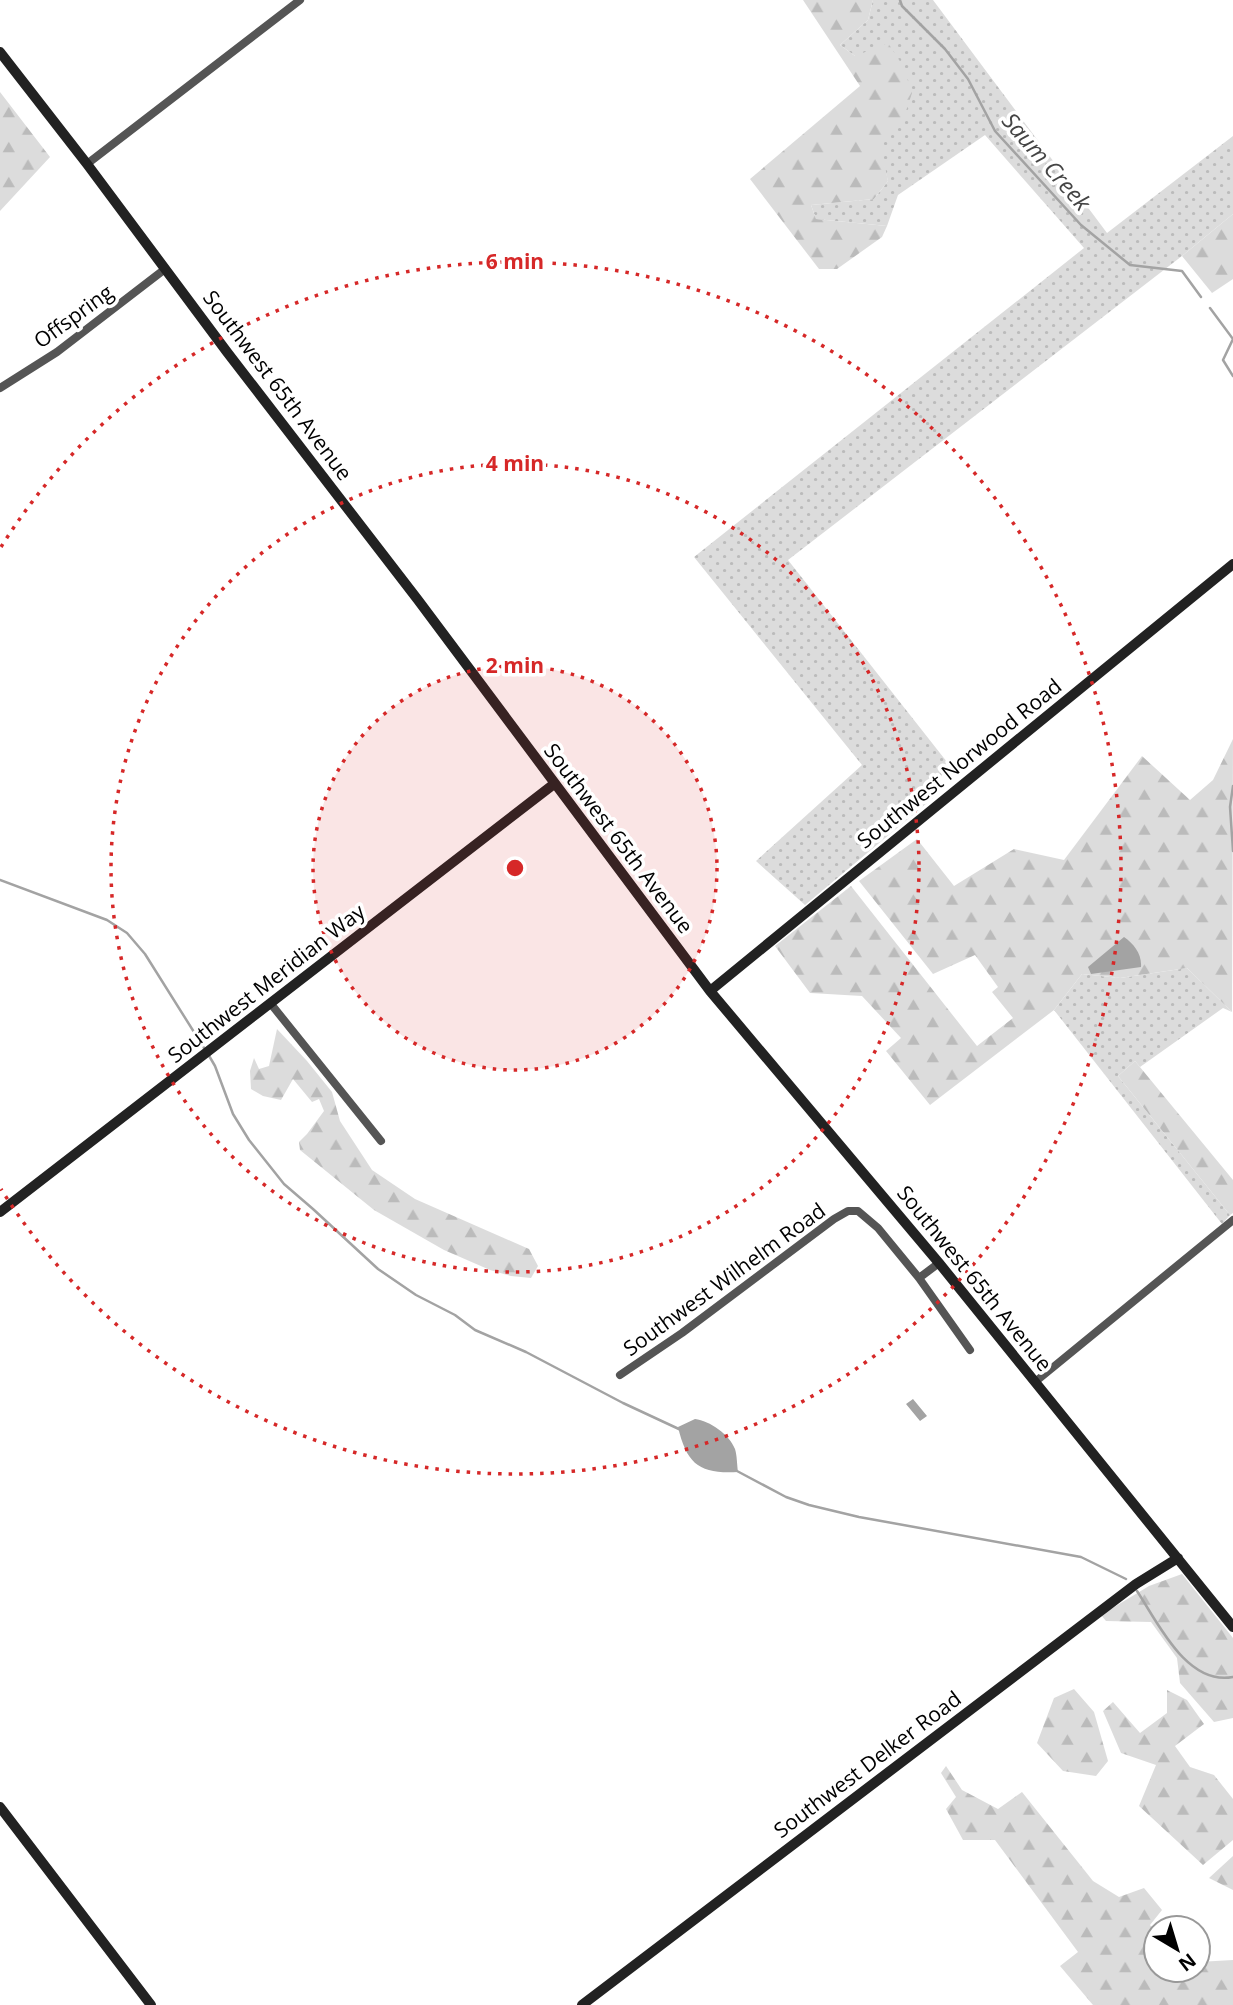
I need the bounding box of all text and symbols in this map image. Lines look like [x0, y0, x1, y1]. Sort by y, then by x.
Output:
water label: Saum Creek [995, 105, 1099, 218]
text: 6 min [486, 247, 544, 275]
street label: Offspring [28, 278, 118, 354]
street label: Southwest 65th Avenue [197, 284, 359, 486]
text: 4 min [486, 449, 544, 477]
text: 2 min [486, 651, 544, 679]
street label: Southwest Norwood Road [851, 672, 1067, 854]
street label: Southwest 65th Avenue [538, 737, 700, 939]
centre of rings [503, 856, 527, 880]
street label: Southwest Meridian Way [162, 897, 371, 1069]
street label: Southwest 65th Avenue [891, 1179, 1059, 1377]
street label: Southwest Wilhelm Road [617, 1196, 831, 1362]
street label: Southwest Delker Road [768, 1684, 966, 1844]
north arrow [1142, 1914, 1212, 1984]
text: N [1173, 1947, 1202, 1977]

